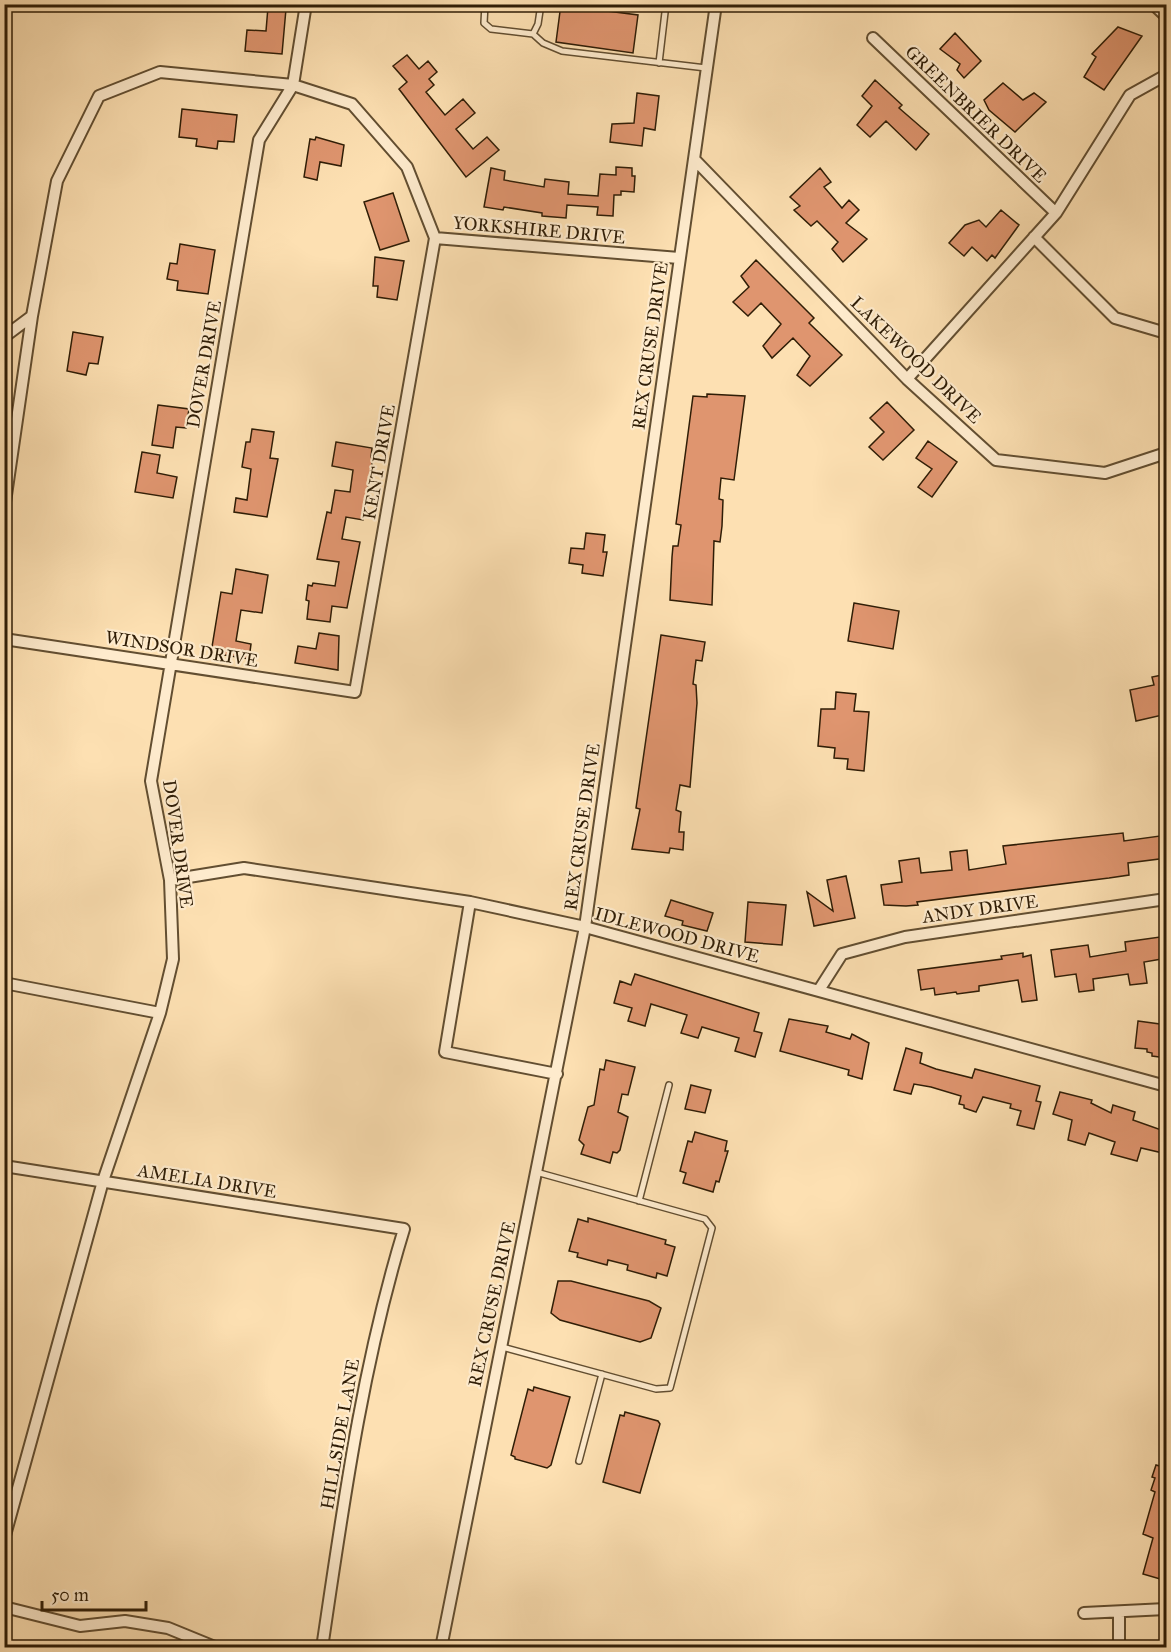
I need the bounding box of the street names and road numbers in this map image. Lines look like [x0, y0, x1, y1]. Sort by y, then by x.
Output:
street label: GREENBRIER DRIVE [901, 41, 1051, 187]
street label: YORKSHIRE DRIVE [452, 212, 626, 248]
street label: REX CRUSE DRIVE [627, 261, 673, 431]
street label: LAKEWOOD DRIVE [846, 292, 986, 428]
street label: DOVER DRIVE [182, 298, 226, 430]
street label: KENT DRIVE [358, 402, 400, 521]
street label: WINDSOR DRIVE [104, 626, 260, 672]
street label: REX CRUSE DRIVE [559, 742, 605, 912]
street label: DOVER DRIVE [158, 779, 198, 910]
street label: ANDY DRIVE [920, 890, 1039, 928]
street label: IDLEWOOD DRIVE [592, 902, 762, 968]
street label: AMELIA DRIVE [135, 1159, 278, 1203]
street label: REX CRUSE DRIVE [464, 1219, 520, 1389]
street label: HILLSIDE LANE [316, 1357, 364, 1511]

